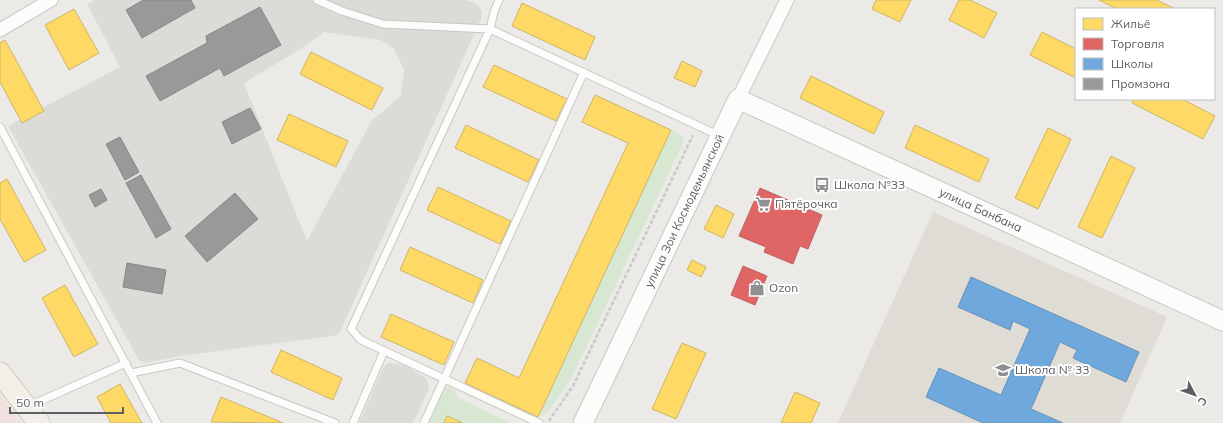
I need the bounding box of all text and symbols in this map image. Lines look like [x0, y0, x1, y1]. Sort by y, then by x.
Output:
legend [1075, 8, 1215, 100]
text: Жильё [1111, 16, 1151, 31]
text: Торговля [1111, 36, 1164, 51]
text: Школы [1111, 56, 1153, 71]
text: Промзона [1111, 76, 1170, 91]
street label: улица Зои Космодемьянской [641, 132, 727, 290]
bus stop icon: Школа №33 [813, 176, 831, 194]
place label: Школа №33 [834, 177, 905, 192]
street label: улица Банбана [937, 184, 1025, 235]
supermarket icon: Пятёрочка [754, 195, 772, 213]
place label: Пятёрочка [775, 196, 838, 211]
shop icon: Ozon [748, 279, 766, 297]
place label: Ozon [769, 280, 798, 295]
school or university icon: Школа № 33 [994, 361, 1012, 379]
place label: Школа № 33 [1015, 362, 1089, 377]
north arrow [1175, 375, 1215, 415]
scale bar [10, 389, 123, 415]
text: С [1194, 394, 1210, 409]
text: 50 m [16, 395, 44, 410]

